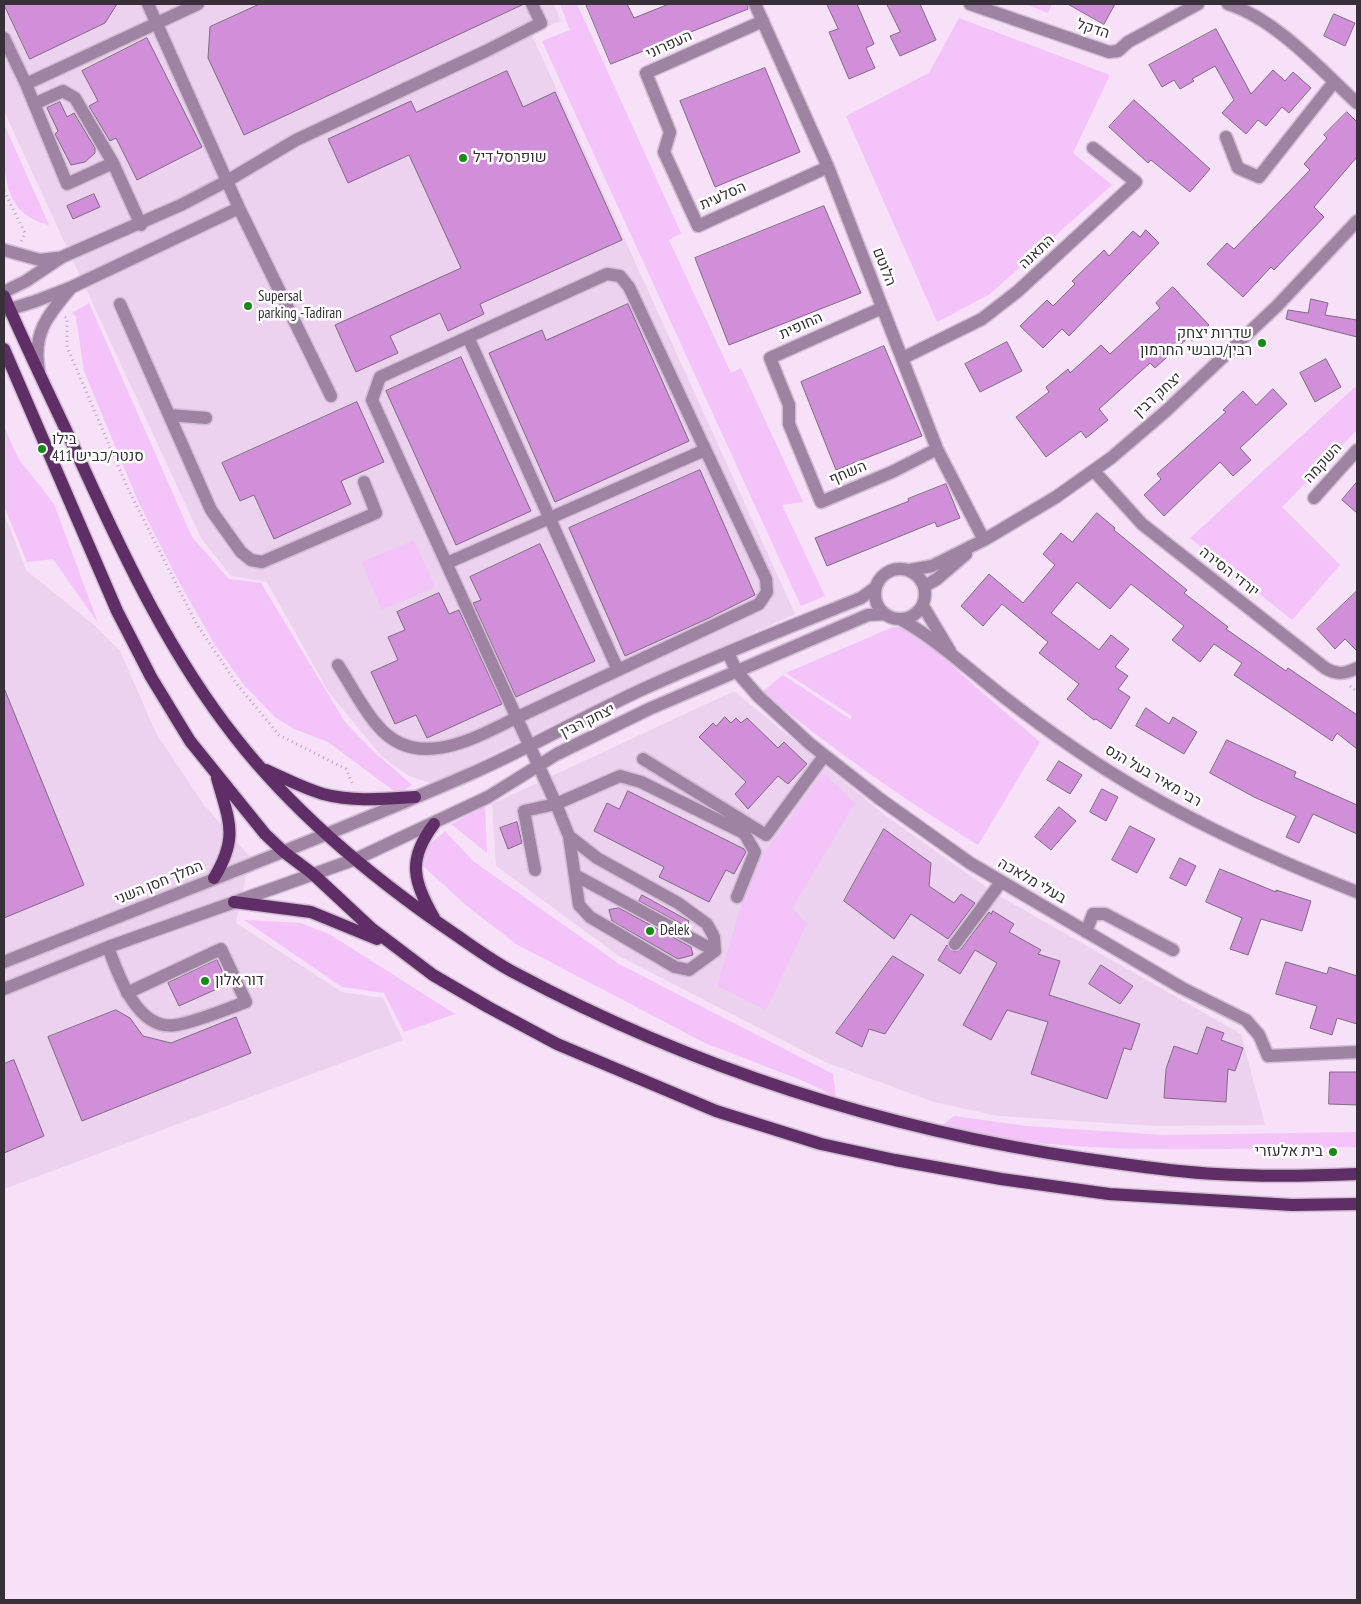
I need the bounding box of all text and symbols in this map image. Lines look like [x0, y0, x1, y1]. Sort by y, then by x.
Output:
street label: הדקל [1074, 15, 1112, 43]
street label: העפרוני [643, 27, 695, 63]
place label: שופרסל דיל [473, 149, 547, 167]
marker: שופרסל דיל [457, 152, 469, 164]
street label: הסלעית [697, 178, 749, 214]
street label: התאנה [1015, 231, 1059, 273]
street label: הלוטם [868, 245, 900, 289]
place label: Supersal parking -Tadiran [258, 288, 342, 323]
marker: Supersal parking -Tadiran [242, 300, 254, 312]
street label: החופית [776, 308, 826, 344]
place label: שדרות יצחק רבין/כובשי החרמון [1140, 325, 1252, 360]
marker: שדרות יצחק רבין/כובשי החרמון [1256, 337, 1268, 349]
street label: יצחק רבין [1130, 369, 1186, 421]
place label: בילו סנטר/כביש 411 [52, 431, 144, 466]
street label: השקמה [1300, 439, 1346, 487]
marker: בילו סנטר/כביש 411 [36, 443, 48, 455]
street label: השחף [827, 457, 869, 489]
street label: יורדי הסירה [1196, 543, 1262, 601]
street label: יצחק רבין [558, 700, 618, 742]
street label: רבי מאיר בעל הנס [1102, 741, 1204, 811]
street label: בעלי מלאכה [995, 854, 1069, 908]
street label: המלך חסן השני [112, 857, 206, 909]
place label: Delek [660, 922, 690, 940]
marker: Delek [644, 925, 656, 937]
place label: דור אלון [215, 972, 264, 990]
marker: דור אלון [199, 975, 211, 987]
place label: בית אלעזרי [1255, 1143, 1323, 1161]
marker: בית אלעזרי [1327, 1146, 1339, 1158]

